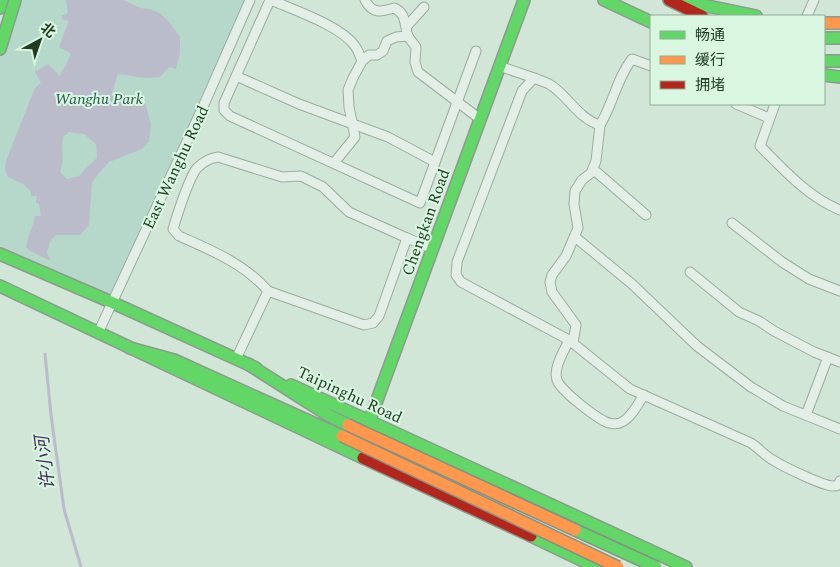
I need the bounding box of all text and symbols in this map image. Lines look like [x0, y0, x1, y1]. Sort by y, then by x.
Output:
north arrow [15, 15, 65, 65]
legend [650, 15, 825, 105]
text: 北 [36, 18, 60, 43]
text: 畅通 [695, 24, 725, 47]
text: 缓行 [695, 49, 725, 72]
text: 拥堵 [695, 74, 725, 97]
park label: Wanghu Park [55, 87, 144, 111]
street label: East Wanghu Road [137, 102, 215, 233]
street label: Chengkan Road [395, 165, 456, 279]
street label: Taipinghu Road [293, 360, 406, 430]
water label: 许小河 [28, 432, 62, 491]

